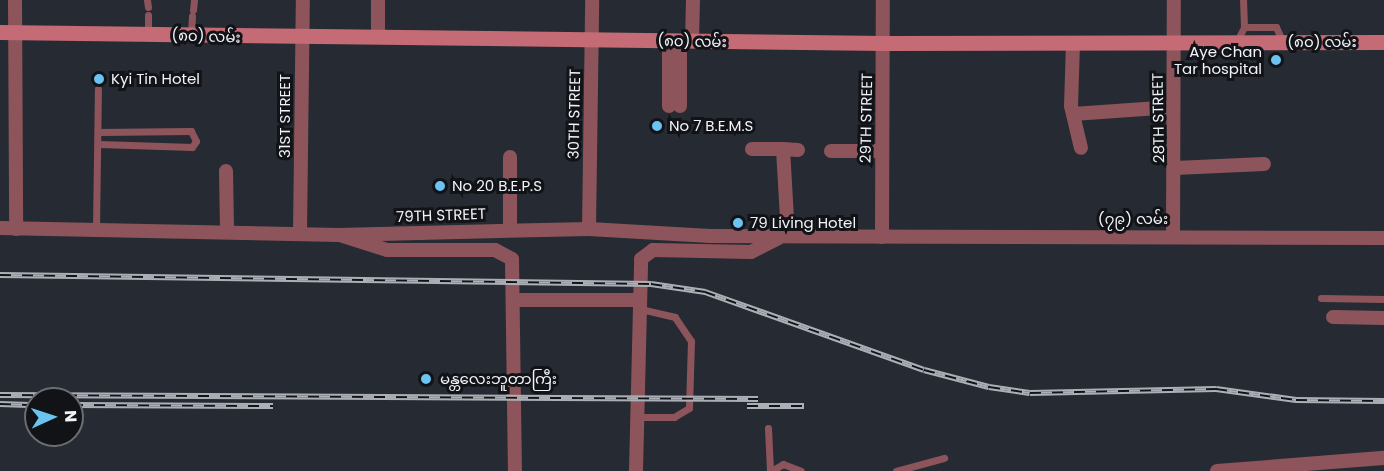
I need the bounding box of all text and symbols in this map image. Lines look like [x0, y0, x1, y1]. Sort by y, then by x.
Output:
street label: (၈၀) လမ်း [171, 26, 241, 46]
street label: (၈၀) လမ်း [657, 31, 727, 51]
street label: (၈၀) လမ်း [1287, 33, 1357, 51]
place label: Aye Chan Tar hospital [1174, 42, 1262, 77]
marker: Aye Chan Tar hospital [1267, 51, 1285, 69]
street label: 30TH STREET [564, 69, 584, 159]
place label: Kyi Tin Hotel [111, 70, 200, 88]
marker: Kyi Tin Hotel [92, 72, 106, 86]
street label: 29TH STREET [856, 73, 876, 163]
street label: 28TH STREET [1148, 73, 1168, 163]
street label: 31ST STREET [276, 74, 294, 158]
place label: No 7 B.E.M.S [669, 117, 753, 135]
marker: No 7 B.E.M.S [650, 119, 664, 133]
place label: No 20 B.E.P.S [452, 177, 542, 195]
marker: No 20 B.E.P.S [433, 179, 447, 193]
street label: 79TH STREET [396, 204, 486, 226]
street label: (၇၉) လမ်း [1098, 210, 1168, 228]
place label: 79 Living Hotel [750, 214, 856, 232]
marker: 79 Living Hotel [731, 216, 745, 230]
marker: မန္တလေးဘူတာကြီး [417, 370, 435, 388]
place label: မန္တလေးဘူတာကြီး [440, 370, 557, 388]
north arrow [24, 387, 84, 447]
text: N [59, 410, 82, 423]

